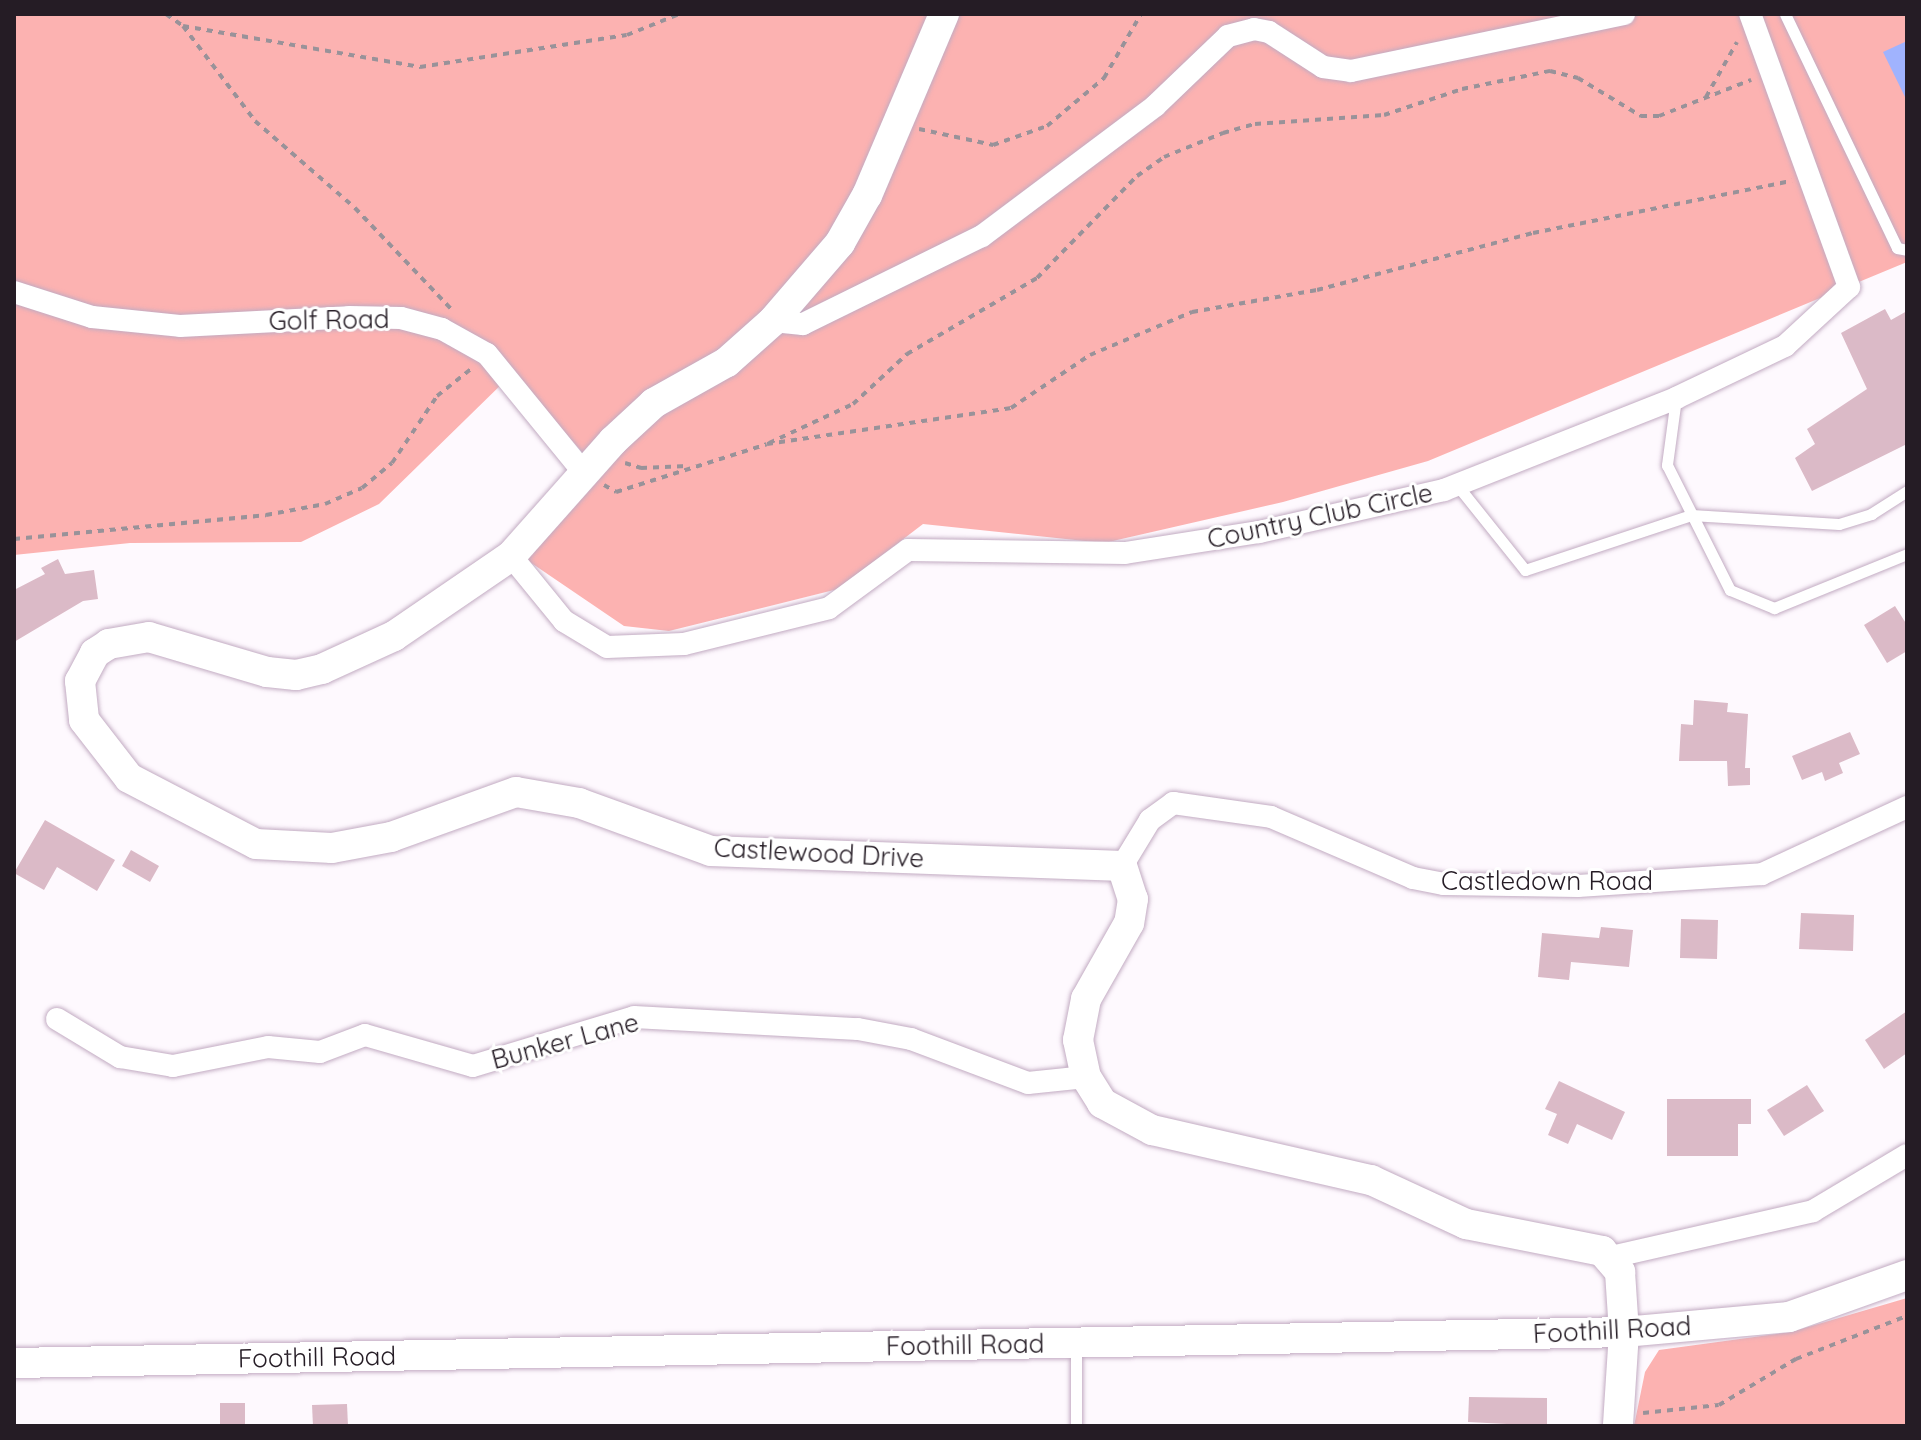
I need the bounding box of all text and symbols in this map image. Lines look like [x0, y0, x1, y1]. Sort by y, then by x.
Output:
street label: Golf Road [268, 303, 390, 337]
street label: Country Club Circle [1205, 477, 1435, 555]
street label: Castlewood Drive [713, 832, 925, 874]
street label: Castledown Road [1441, 865, 1653, 897]
street label: Bunker Lane [488, 1006, 642, 1076]
street label: Foothill Road [1532, 1310, 1692, 1350]
street label: Foothill Road [886, 1328, 1044, 1362]
street label: Foothill Road [238, 1340, 396, 1374]

